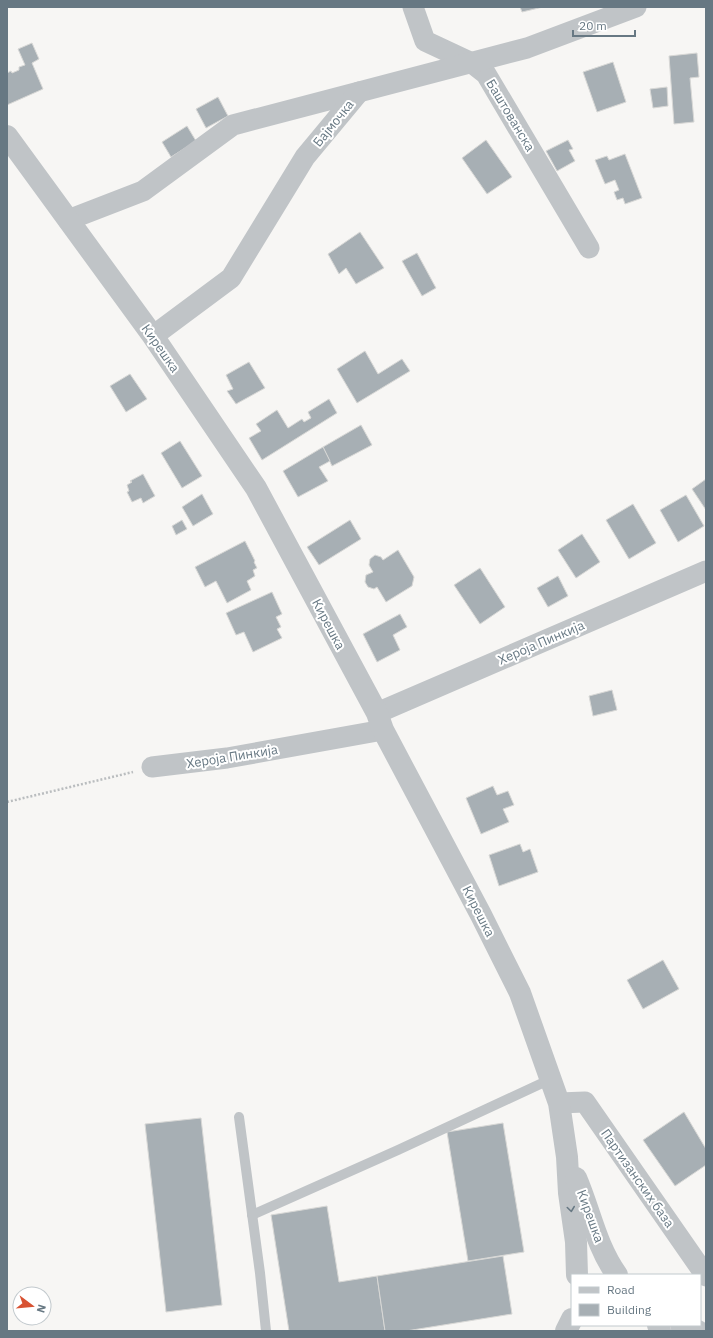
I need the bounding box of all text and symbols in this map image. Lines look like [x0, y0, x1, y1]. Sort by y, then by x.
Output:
scale bar [573, 12, 635, 38]
text: 20 m [579, 18, 607, 33]
street label: Баштованска [482, 76, 539, 154]
street label: Бајмочка [309, 96, 358, 150]
street label: Кирешка [138, 321, 183, 376]
street label: Кирешка [308, 596, 349, 653]
street label: Хероја Пинкија [495, 617, 587, 668]
street label: Хероја Пинкија [185, 741, 279, 772]
street label: Кирешка [458, 883, 499, 940]
street label: Партизанских база [597, 1126, 678, 1231]
street label: Кирешка [573, 1187, 608, 1245]
one-way arrow [566, 1206, 575, 1212]
legend [571, 1274, 701, 1326]
text: Road [607, 1282, 635, 1297]
north arrow [12, 1286, 52, 1326]
text: Building [607, 1302, 652, 1317]
text: N [34, 1303, 49, 1315]

